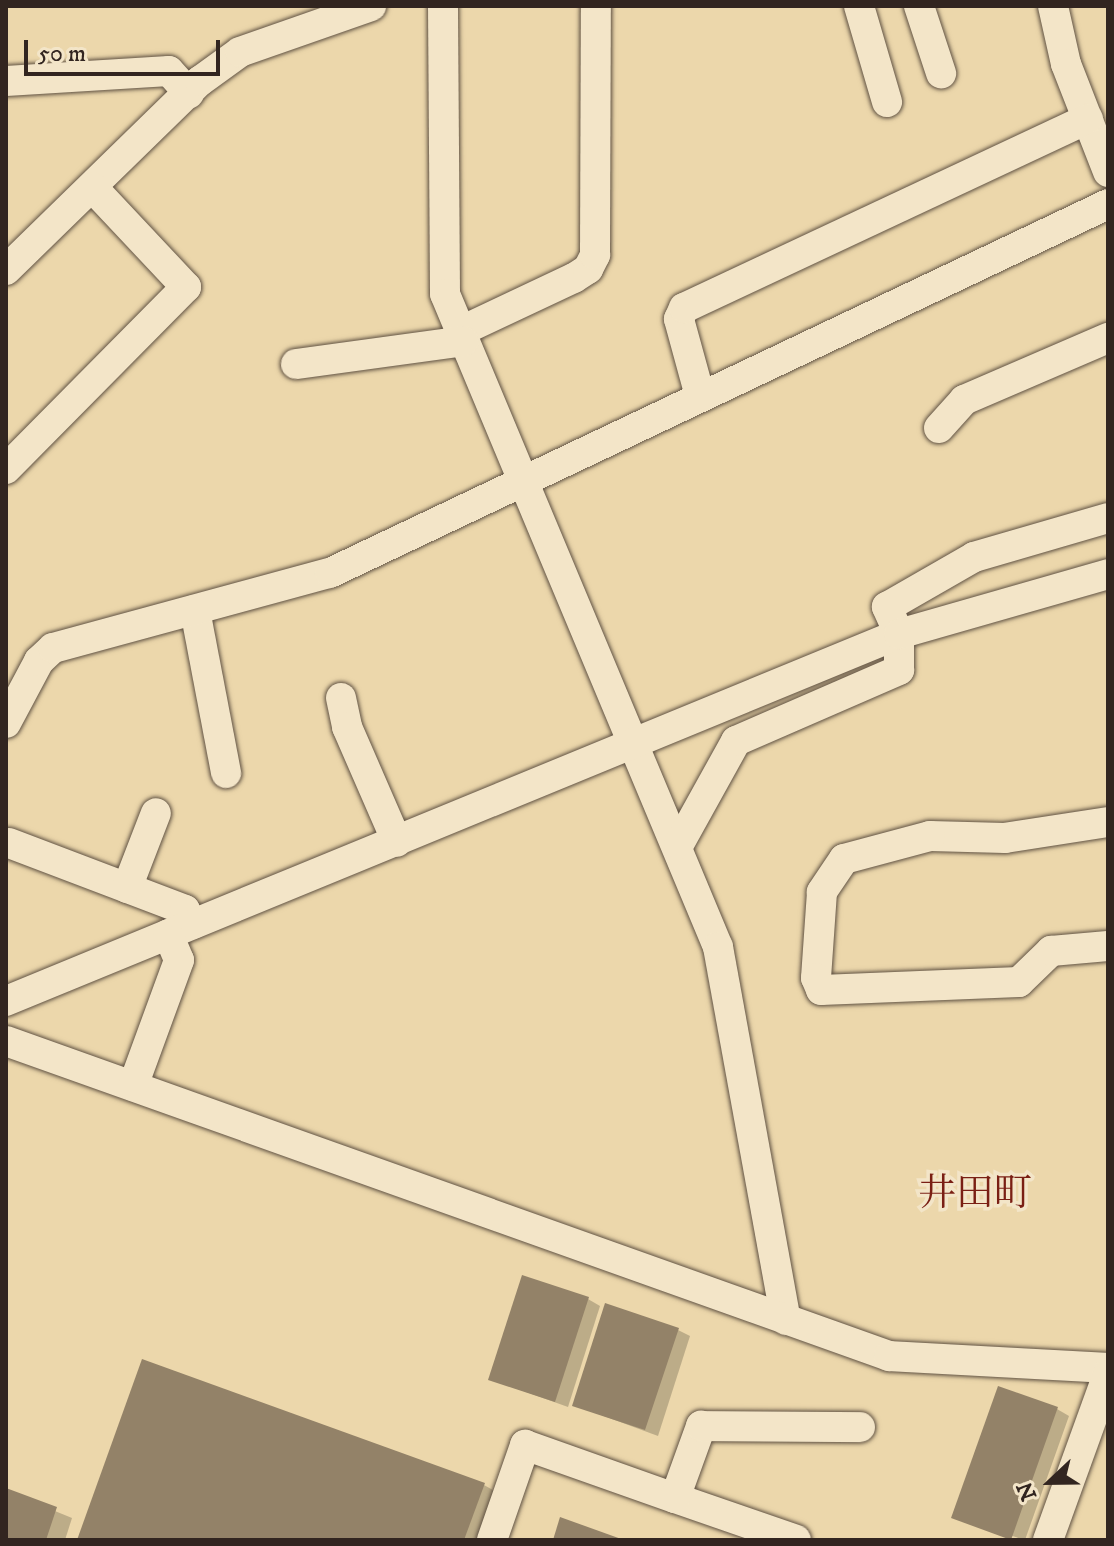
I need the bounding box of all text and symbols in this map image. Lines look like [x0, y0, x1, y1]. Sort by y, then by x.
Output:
scale bar [28, 24, 224, 74]
text: 50 m [38, 39, 86, 69]
district label: 井田町 [918, 1172, 1032, 1218]
north arrow [1010, 1442, 1090, 1522]
text: N [1011, 1478, 1043, 1505]

